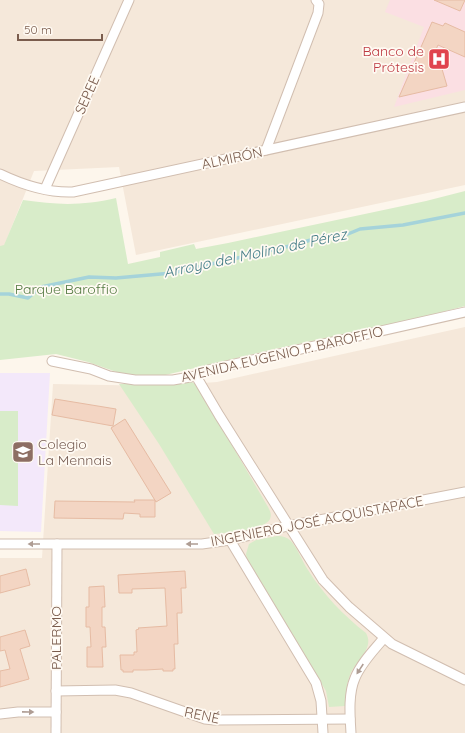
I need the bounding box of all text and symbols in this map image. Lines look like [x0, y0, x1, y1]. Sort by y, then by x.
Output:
scale bar [18, 16, 102, 42]
text: 50 m [24, 22, 52, 37]
place label: Banco de Prótesis [362, 42, 424, 76]
hospital icon: Banco de Prótesis [426, 46, 452, 72]
street label: SEPEE [71, 73, 103, 117]
street label: ALMIRÓN [200, 143, 264, 173]
water label: Arroyo del Molino de Pérez [162, 224, 350, 282]
park label: Parque Baroffio [15, 280, 117, 298]
street label: AVENIDA EUGENIO P. BAROFFIO [179, 322, 385, 386]
place label: Colegio La Mennais [38, 435, 111, 469]
school or university icon: Colegio La Mennais [10, 439, 36, 465]
street label: INGENIERO JOSÉ ACQUISTAPACE [209, 492, 425, 550]
one-way arrow [27, 541, 40, 547]
one-way arrow [185, 541, 198, 547]
street label: PALERMO [47, 606, 65, 670]
one-way arrow [357, 663, 364, 675]
street label: RENÉ [183, 703, 221, 728]
one-way arrow [22, 709, 35, 715]

